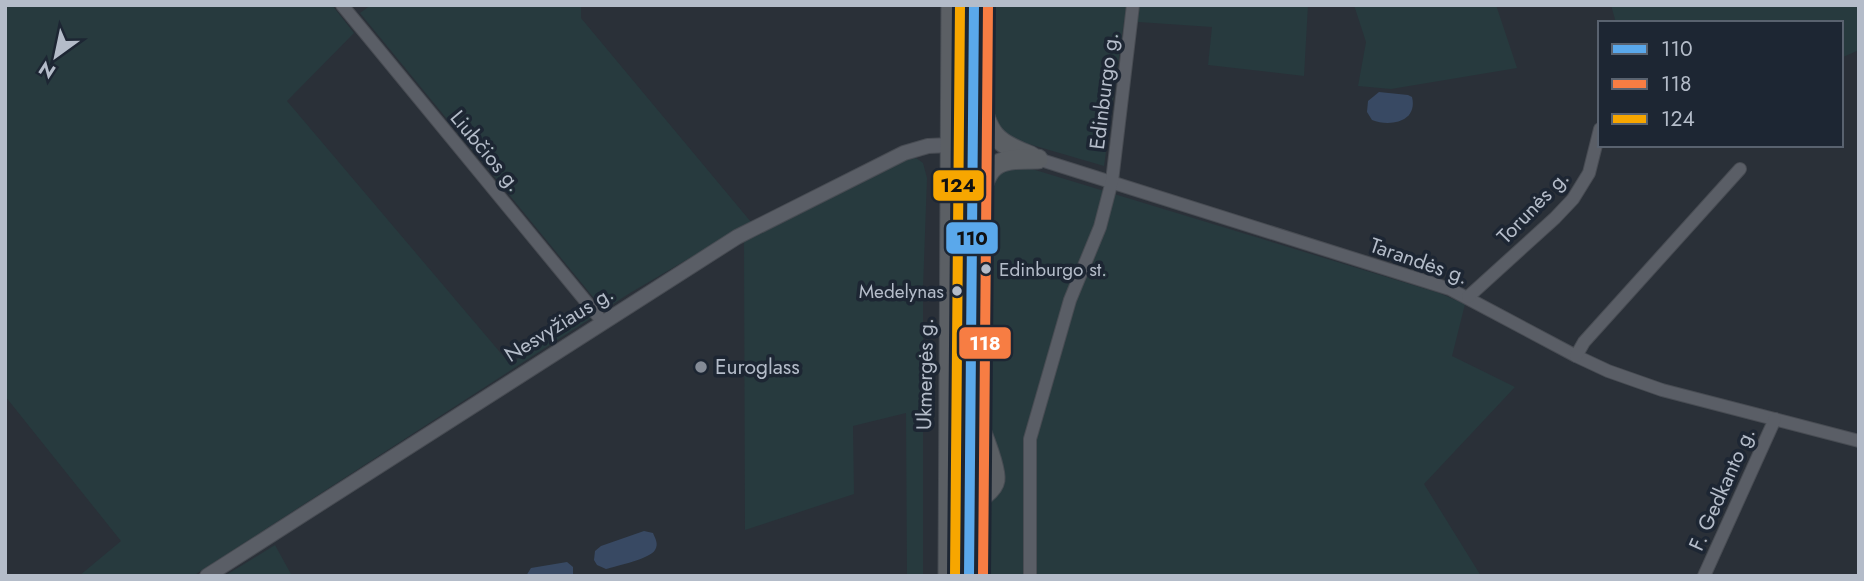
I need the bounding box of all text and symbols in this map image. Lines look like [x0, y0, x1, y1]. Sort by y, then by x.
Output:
north arrow [21, 21, 91, 91]
legend [1598, 21, 1843, 147]
street label: Edinburgo g. [1082, 31, 1126, 151]
text: 110 [1661, 34, 1693, 64]
text: N [33, 54, 61, 85]
text: 118 [1661, 69, 1691, 99]
street label: Liubčios g. [443, 104, 529, 198]
text: 124 [1661, 104, 1695, 134]
street label: Torunės g. [1490, 163, 1576, 251]
line badge: 124 [932, 169, 985, 202]
text: 124 [940, 172, 976, 199]
line badge: 110 [945, 221, 999, 255]
text: 110 [956, 225, 988, 252]
street label: Tarandės g. [1366, 230, 1472, 292]
place label: Edinburgo st. [999, 256, 1107, 283]
marker: Edinburgo st. [979, 262, 993, 276]
street label: Nesvyžiaus g. [499, 278, 619, 370]
place label: Medelynas [859, 278, 944, 305]
marker: Medelynas [950, 284, 964, 298]
street label: Ukmergės g. [909, 318, 941, 430]
line badge: 118 [958, 326, 1012, 360]
text: 118 [969, 330, 1001, 357]
place label: Euroglass [715, 352, 800, 382]
marker: Euroglass [693, 359, 709, 375]
street label: F. Gedkanto g. [1681, 423, 1763, 555]

